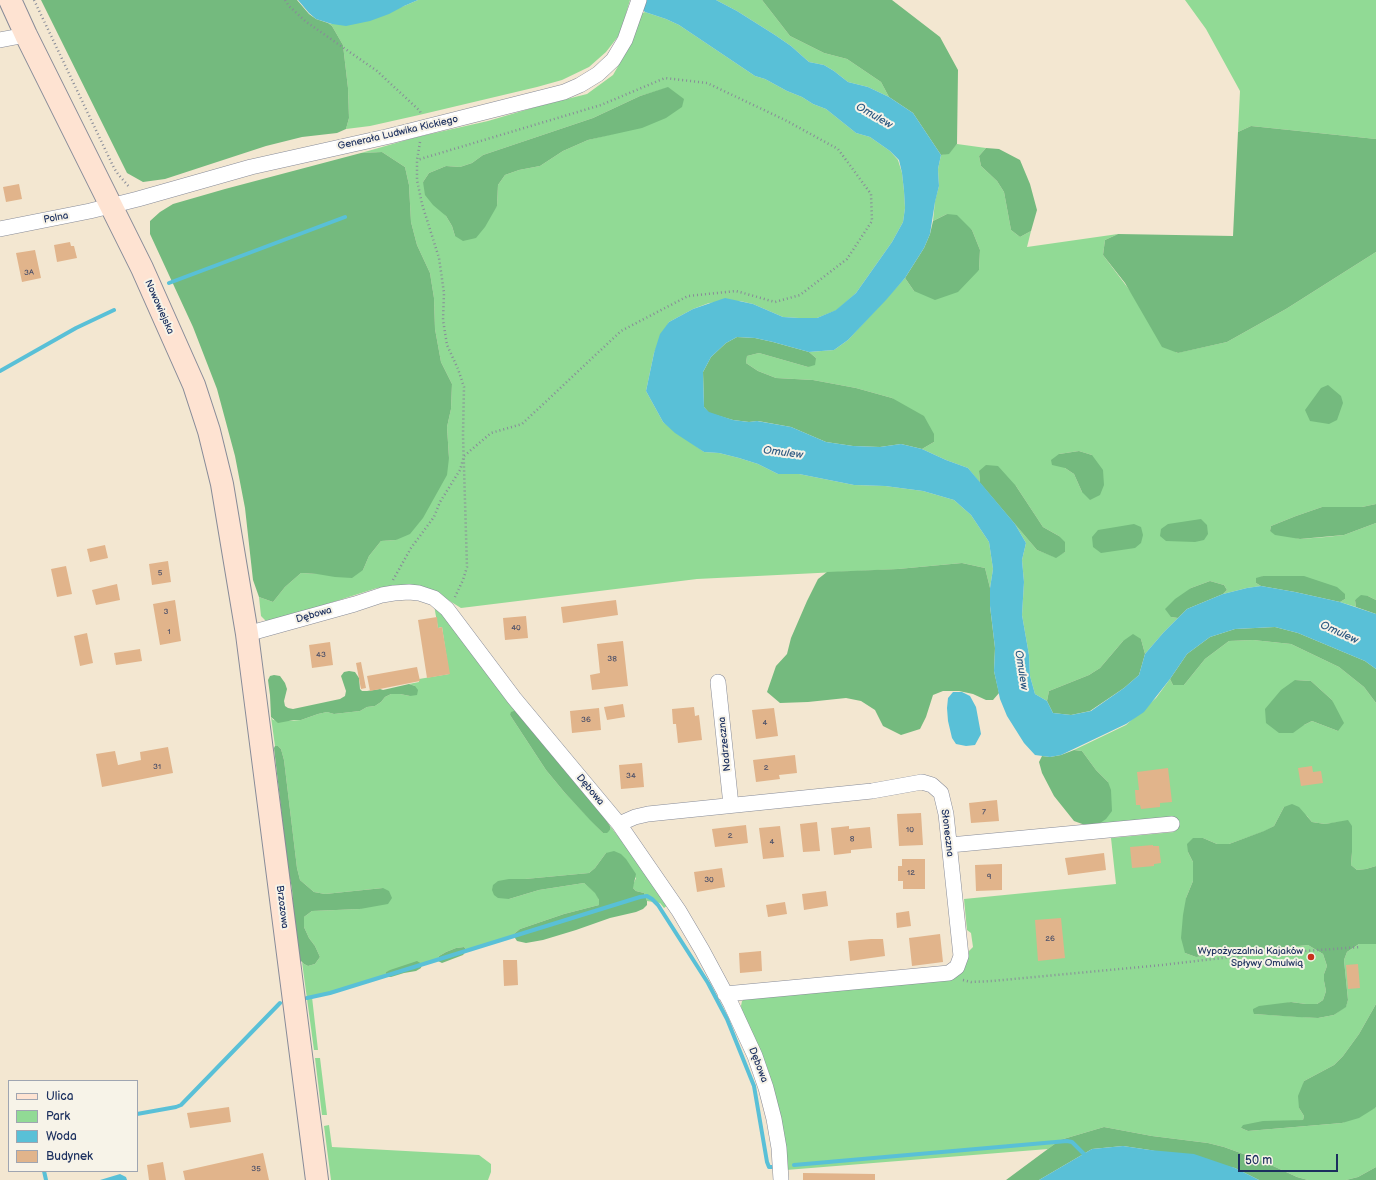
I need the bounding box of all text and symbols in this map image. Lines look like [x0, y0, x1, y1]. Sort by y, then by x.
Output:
water label: Omulew [853, 100, 895, 132]
street label: Generała Ludwika Kickiego [337, 113, 459, 153]
street label: Polna [43, 210, 69, 226]
house number: 3A [24, 268, 34, 278]
street label: Nowowiejska [142, 278, 176, 336]
water label: Omulew [762, 444, 804, 462]
house number: 5 [158, 568, 162, 578]
street label: Dębowa [295, 604, 333, 626]
house number: 3 [164, 607, 168, 617]
water label: Omulew [1318, 619, 1360, 647]
house number: 40 [511, 623, 521, 633]
house number: 1 [167, 627, 171, 637]
water label: Omulew [1011, 649, 1031, 691]
house number: 43 [316, 650, 326, 660]
house number: 38 [607, 654, 617, 664]
house number: 36 [581, 715, 591, 725]
street label: Nadrzeczna [716, 716, 734, 772]
house number: 4 [763, 718, 767, 728]
house number: 31 [153, 762, 161, 772]
house number: 2 [764, 763, 768, 773]
house number: 34 [626, 771, 636, 781]
street label: Dębowa [574, 772, 606, 808]
house number: 7 [982, 807, 986, 817]
street label: Słoneczna [938, 809, 956, 857]
house number: 10 [906, 825, 914, 835]
house number: 2 [728, 831, 732, 841]
house number: 8 [850, 834, 854, 844]
house number: 4 [770, 837, 774, 847]
house number: 12 [907, 868, 915, 878]
house number: 9 [987, 872, 991, 882]
house number: 30 [704, 875, 714, 885]
street label: Brzozowa [273, 885, 291, 929]
house number: 26 [1045, 934, 1055, 944]
place label: Wypożyczalnia Kajaków Spływy Omulwią [1198, 945, 1303, 968]
marker: Wypożyczalnia Kajaków Spływy Omulwią [1306, 952, 1316, 962]
street label: Dębowa [746, 1046, 770, 1084]
legend [8, 1080, 138, 1172]
text: Ulica [46, 1089, 73, 1104]
text: Park [46, 1109, 70, 1124]
text: Woda [46, 1129, 77, 1144]
scale bar [1240, 1146, 1340, 1172]
text: Budynek [46, 1149, 93, 1164]
text: 50 m [1245, 1153, 1272, 1168]
house number: 35 [251, 1164, 261, 1174]

